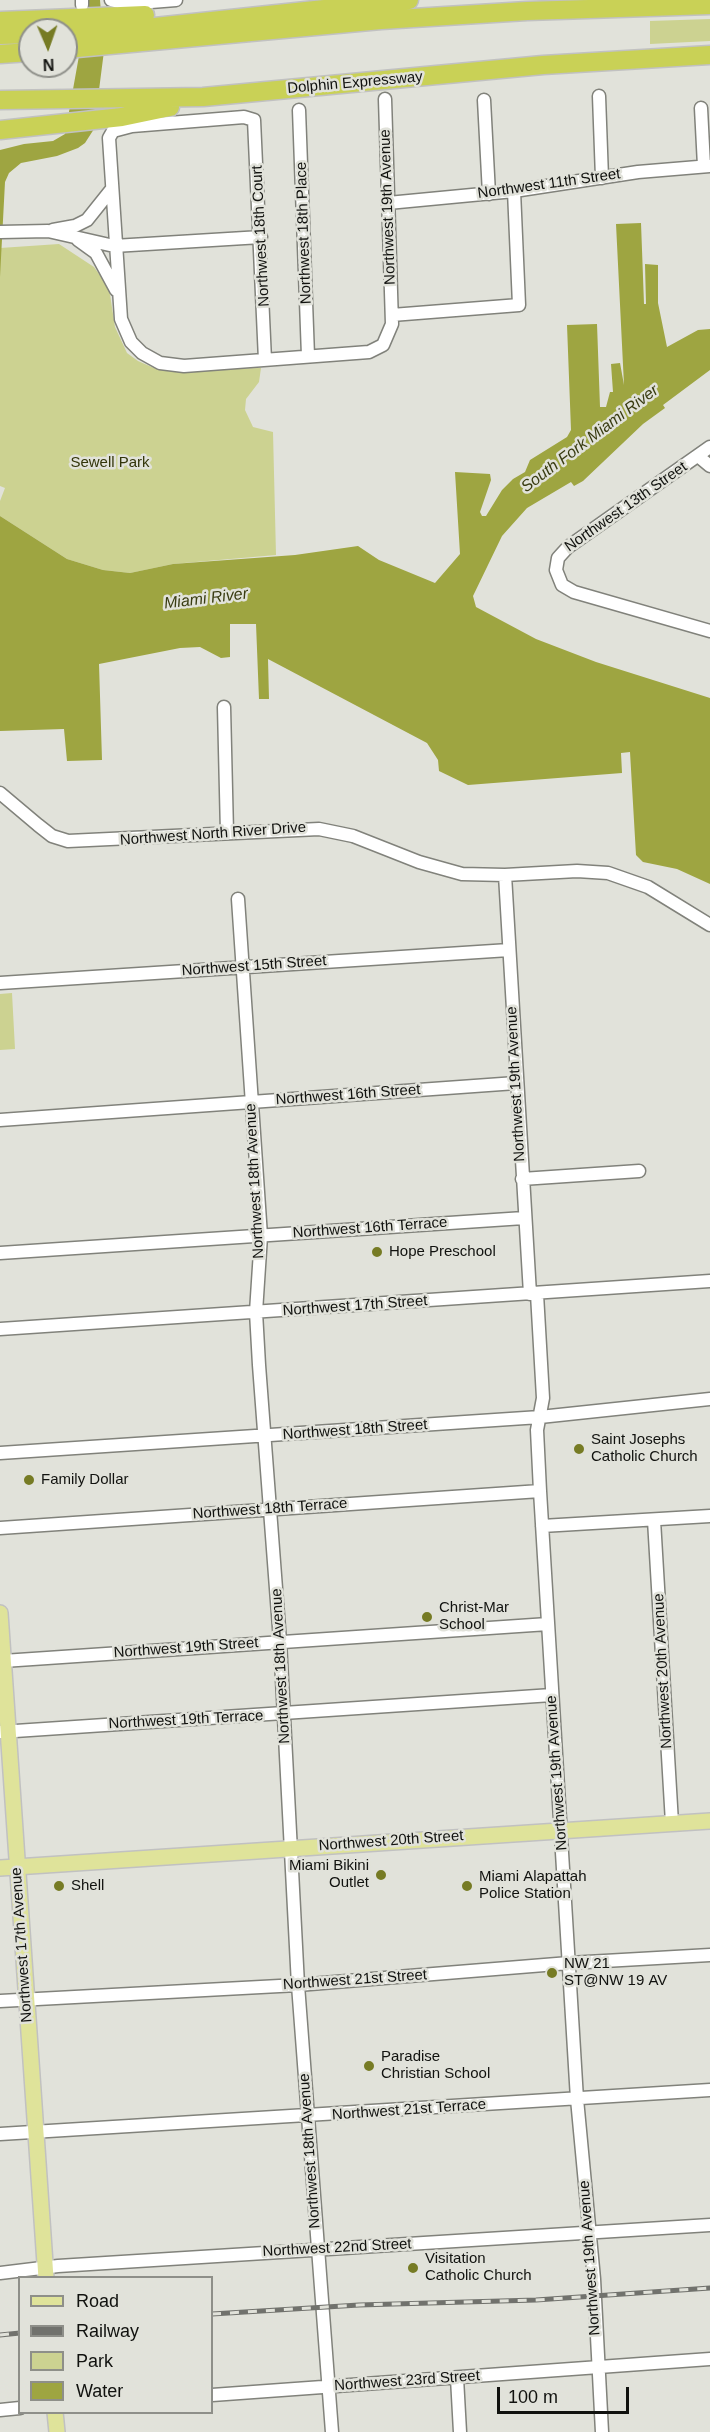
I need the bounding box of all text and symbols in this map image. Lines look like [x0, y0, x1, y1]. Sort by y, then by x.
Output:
north arrow [18, 18, 78, 78]
text: N [43, 56, 55, 73]
street label: Dolphin Expressway [287, 68, 423, 98]
street label: Northwest 19th Avenue [376, 129, 400, 285]
street label: Northwest 18th Place [293, 161, 315, 305]
street label: Northwest 18th Court [248, 165, 274, 307]
street label: Northwest 11th Street [476, 165, 622, 203]
water label: South Fork Miami River [517, 381, 663, 497]
park label: Sewell Park [70, 454, 150, 472]
street label: Northwest 13th Street [561, 458, 691, 556]
water label: Miami River [163, 584, 249, 614]
street label: Northwest North River Drive [119, 819, 307, 849]
street label: Northwest 15th Street [181, 952, 327, 980]
street label: Northwest 19th Avenue [503, 1006, 529, 1162]
street label: Northwest 16th Street [275, 1081, 421, 1109]
street label: Northwest 18th Avenue [242, 1103, 268, 1259]
street label: Northwest 16th Terrace [292, 1214, 448, 1242]
place label: Hope Preschool [389, 1243, 496, 1261]
marker: Hope Preschool [370, 1245, 384, 1259]
street label: Northwest 17th Street [282, 1292, 428, 1320]
street label: Northwest 18th Street [282, 1416, 428, 1444]
place label: Saint Josephs Catholic Church [591, 1431, 698, 1466]
marker: Saint Josephs Catholic Church [572, 1442, 586, 1456]
place label: Family Dollar [41, 1471, 129, 1489]
marker: Family Dollar [22, 1473, 36, 1487]
street label: Northwest 18th Terrace [192, 1495, 348, 1523]
street label: Northwest 18th Avenue [268, 1588, 294, 1744]
street label: Northwest 20th Avenue [650, 1593, 676, 1749]
place label: Christ-Mar School [439, 1599, 509, 1634]
marker: Christ-Mar School [420, 1610, 434, 1624]
street label: Northwest 19th Street [113, 1634, 259, 1662]
street label: Northwest 19th Avenue [543, 1695, 571, 1851]
street label: Northwest 19th Terrace [108, 1707, 264, 1733]
street label: Northwest 20th Street [318, 1827, 464, 1855]
place label: Miami Bikini Outlet [289, 1857, 369, 1892]
street label: Northwest 17th Avenue [8, 1867, 36, 2023]
marker: Miami Bikini Outlet [374, 1868, 388, 1882]
place label: Miami Alapattah Police Station [479, 1868, 587, 1903]
place label: Shell [71, 1877, 104, 1895]
marker: Shell [52, 1879, 66, 1893]
marker: Miami Alapattah Police Station [460, 1879, 474, 1893]
place label: NW 21 ST@NW 19 AV [564, 1955, 667, 1990]
street label: Northwest 21st Street [282, 1966, 428, 1994]
marker: NW 21 ST@NW 19 AV [545, 1966, 559, 1980]
place label: Paradise Christian School [381, 2048, 490, 2083]
marker: Paradise Christian School [362, 2059, 376, 2073]
street label: Northwest 18th Avenue [296, 2073, 324, 2229]
street label: Northwest 21st Terrace [331, 2096, 487, 2124]
street label: Northwest 19th Avenue [576, 2180, 604, 2336]
street label: Northwest 22nd Street [262, 2235, 412, 2261]
place label: Visitation Catholic Church [425, 2250, 532, 2285]
marker: Visitation Catholic Church [406, 2261, 420, 2275]
legend [18, 2276, 213, 2414]
text: Road [76, 2291, 119, 2311]
text: Railway [76, 2321, 139, 2341]
text: Park [76, 2351, 113, 2371]
street label: Northwest 23rd Street [334, 2367, 480, 2395]
scale bar [500, 2375, 632, 2413]
text: Water [76, 2381, 123, 2401]
text: 100 m [508, 2387, 558, 2407]

